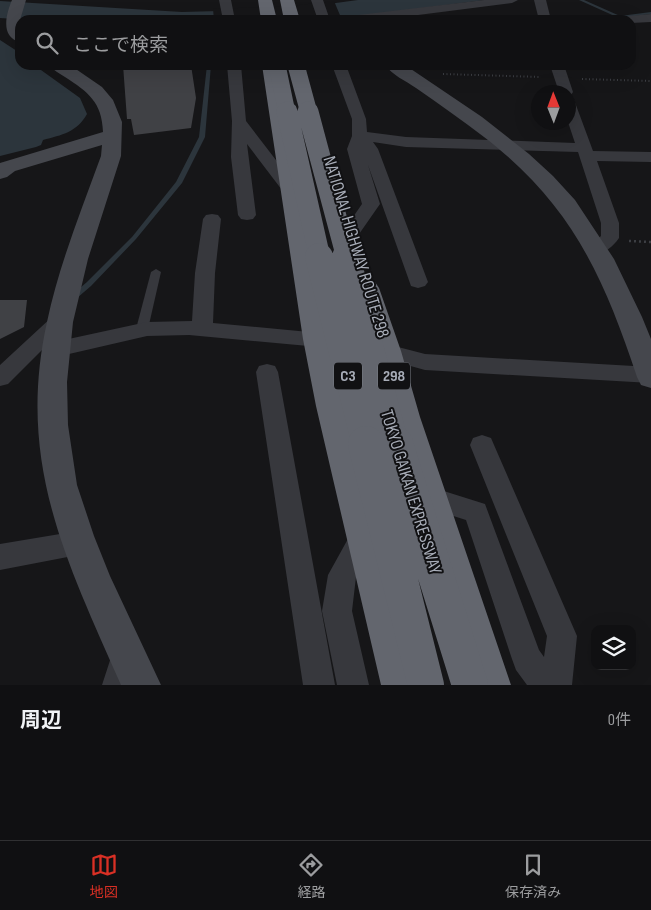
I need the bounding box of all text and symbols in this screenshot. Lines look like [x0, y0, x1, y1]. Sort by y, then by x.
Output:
search box [15, 15, 636, 70]
icon: search [33, 29, 61, 57]
text: ここで検索 [73, 34, 168, 57]
north arrow [531, 85, 576, 130]
street label: NATIONAL HIGHWAY ROUTE 298 [318, 154, 394, 340]
road number: C3 [334, 362, 362, 390]
road number: 298 [378, 362, 410, 390]
street label: TOKYO GAIKAN EXPRESSWAY [376, 407, 446, 577]
map controls [591, 625, 636, 670]
button: layers [591, 625, 636, 670]
text: 周辺 [20, 708, 62, 733]
text: 0件 [608, 711, 631, 730]
tab: 地図 [90, 851, 118, 901]
tab: 経路 [297, 851, 325, 901]
tab: 保存済み [505, 851, 561, 901]

